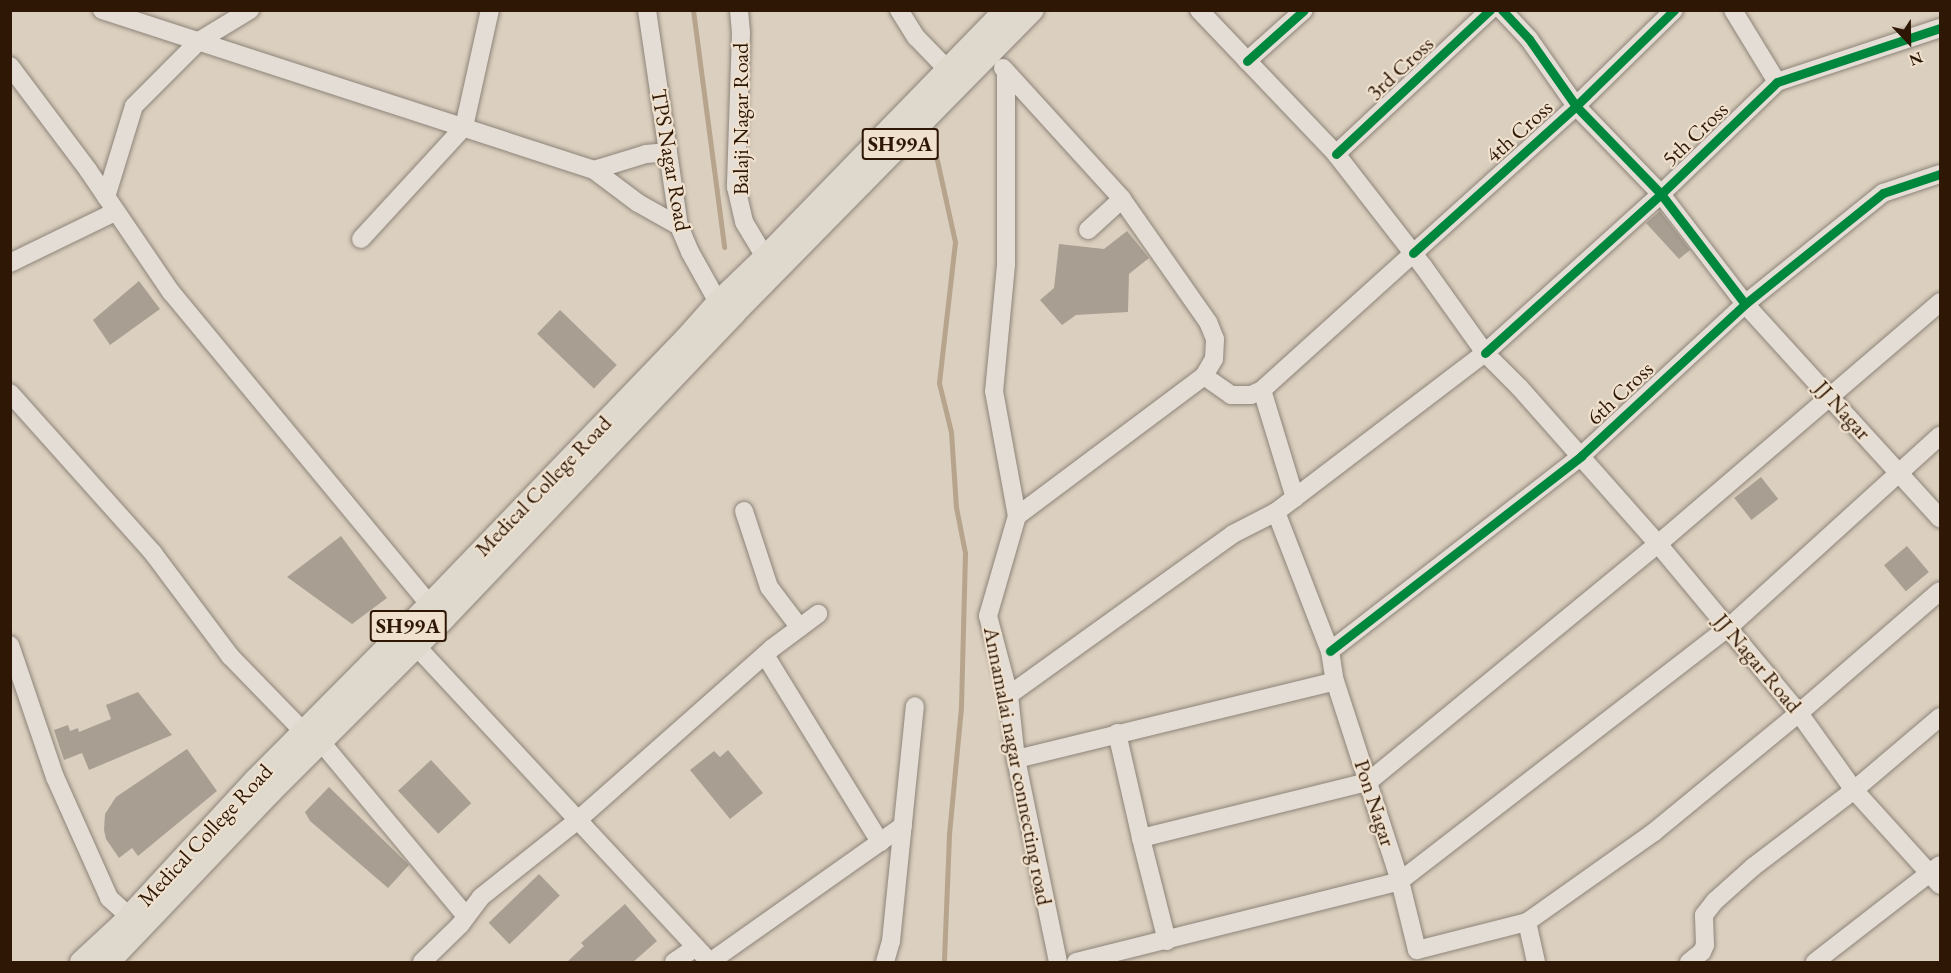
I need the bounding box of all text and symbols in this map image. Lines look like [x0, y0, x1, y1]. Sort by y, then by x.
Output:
north arrow [1879, 12, 1939, 72]
street label: 3rd Cross [1361, 31, 1439, 105]
street label: Balaji Nagar Road [728, 43, 754, 195]
text: N [1906, 47, 1926, 71]
street label: TPS Nagar Road [646, 87, 696, 233]
street label: 4th Cross [1480, 94, 1558, 168]
street label: 5th Cross [1657, 96, 1733, 172]
road number: SH99A [861, 126, 939, 162]
street label: 6th Cross [1581, 356, 1659, 430]
street label: JJ Nagar [1809, 375, 1877, 445]
street label: Medical College Road [469, 410, 617, 562]
road number: SH99A [369, 608, 447, 644]
street label: JJ Nagar Road [1709, 608, 1807, 718]
street label: Annamalai nagar connecting road [978, 625, 1058, 907]
street label: Pon Nagar [1349, 756, 1401, 850]
street label: Medical College Road [132, 758, 278, 912]

